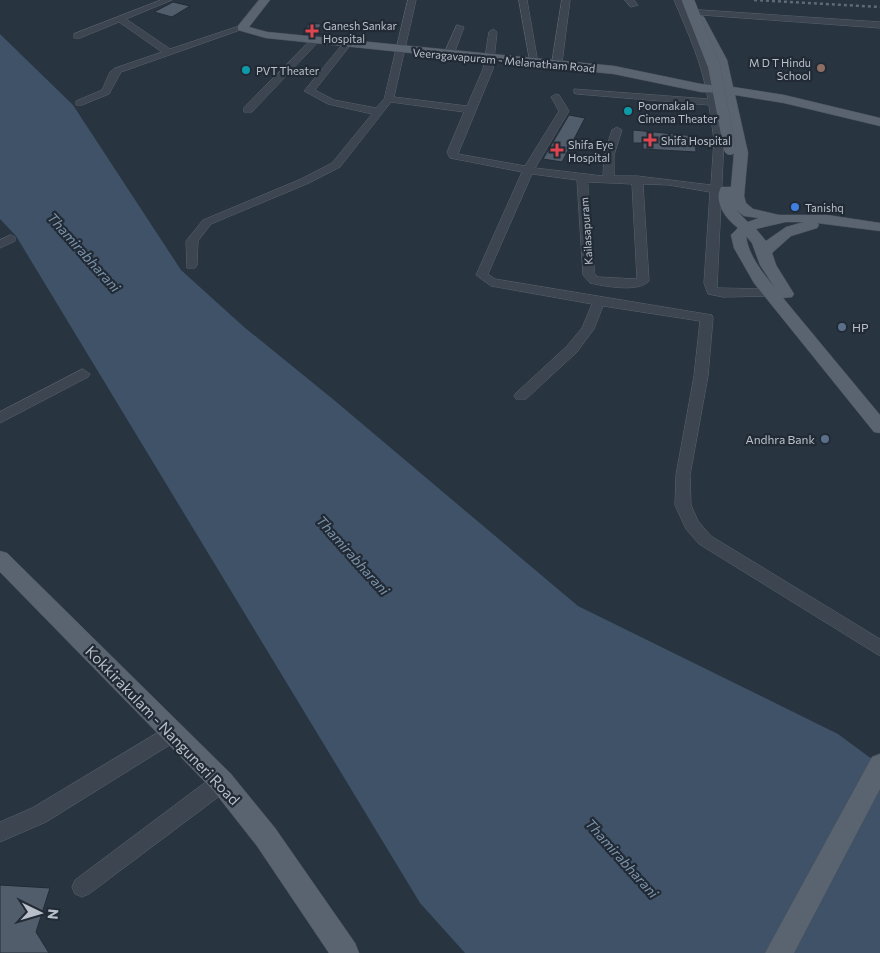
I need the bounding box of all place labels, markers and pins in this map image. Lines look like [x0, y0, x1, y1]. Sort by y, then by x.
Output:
place label: Ganesh Sankar Hospital [323, 19, 398, 45]
marker: Ganesh Sankar Hospital [305, 24, 319, 38]
place label: M D T Hindu School [749, 56, 811, 82]
marker: M D T Hindu School [815, 62, 827, 74]
marker: PVT Theater [240, 64, 252, 76]
place label: PVT Theater [256, 64, 320, 77]
place label: Poornakala Cinema Theater [638, 99, 718, 125]
marker: Poornakala Cinema Theater [622, 105, 634, 117]
marker: Shifa Hospital [643, 133, 657, 147]
place label: Shifa Hospital [661, 134, 731, 147]
place label: Shifa Eye Hospital [568, 138, 614, 164]
marker: Shifa Eye Hospital [550, 143, 564, 157]
marker: Tanishq [789, 201, 801, 213]
place label: Tanishq [805, 201, 844, 214]
place label: HP [852, 320, 869, 334]
marker: HP [836, 321, 848, 333]
place label: Andhra Bank [745, 432, 815, 446]
marker: Andhra Bank [819, 433, 831, 445]

